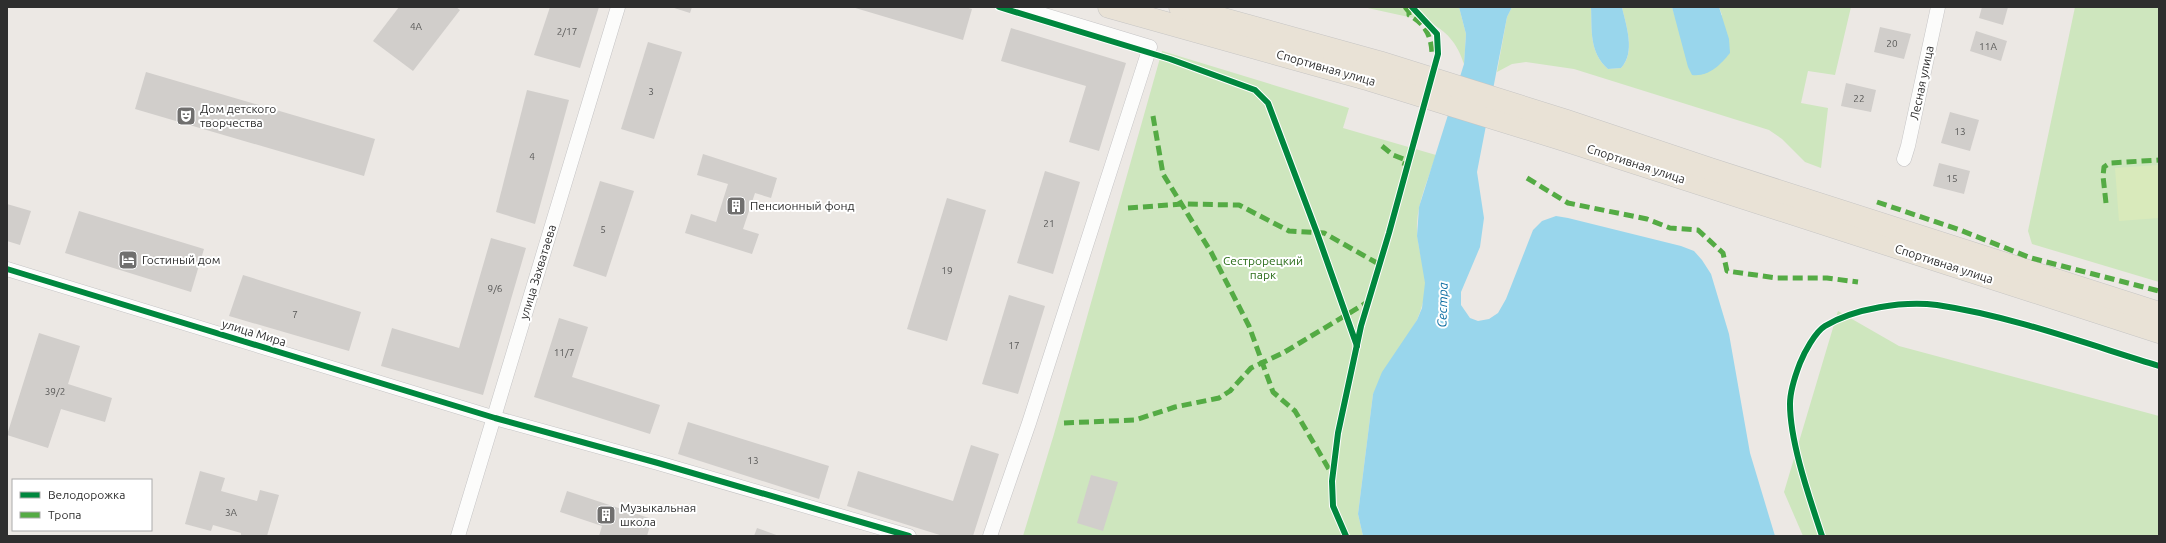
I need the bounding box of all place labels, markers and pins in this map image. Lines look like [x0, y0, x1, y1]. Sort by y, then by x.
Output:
place label: Дом детского творчества [200, 102, 276, 129]
theatre icon: Дом детского творчества [175, 105, 197, 127]
building icon: Пенсионный фонд [725, 195, 747, 217]
place label: Пенсионный фонд [750, 199, 855, 212]
hotel icon: Гостиный дом [117, 249, 139, 271]
place label: Гостиный дом [142, 253, 221, 266]
place label: Музыкальная школа [620, 501, 696, 528]
building icon: Музыкальная школа [595, 504, 617, 526]

